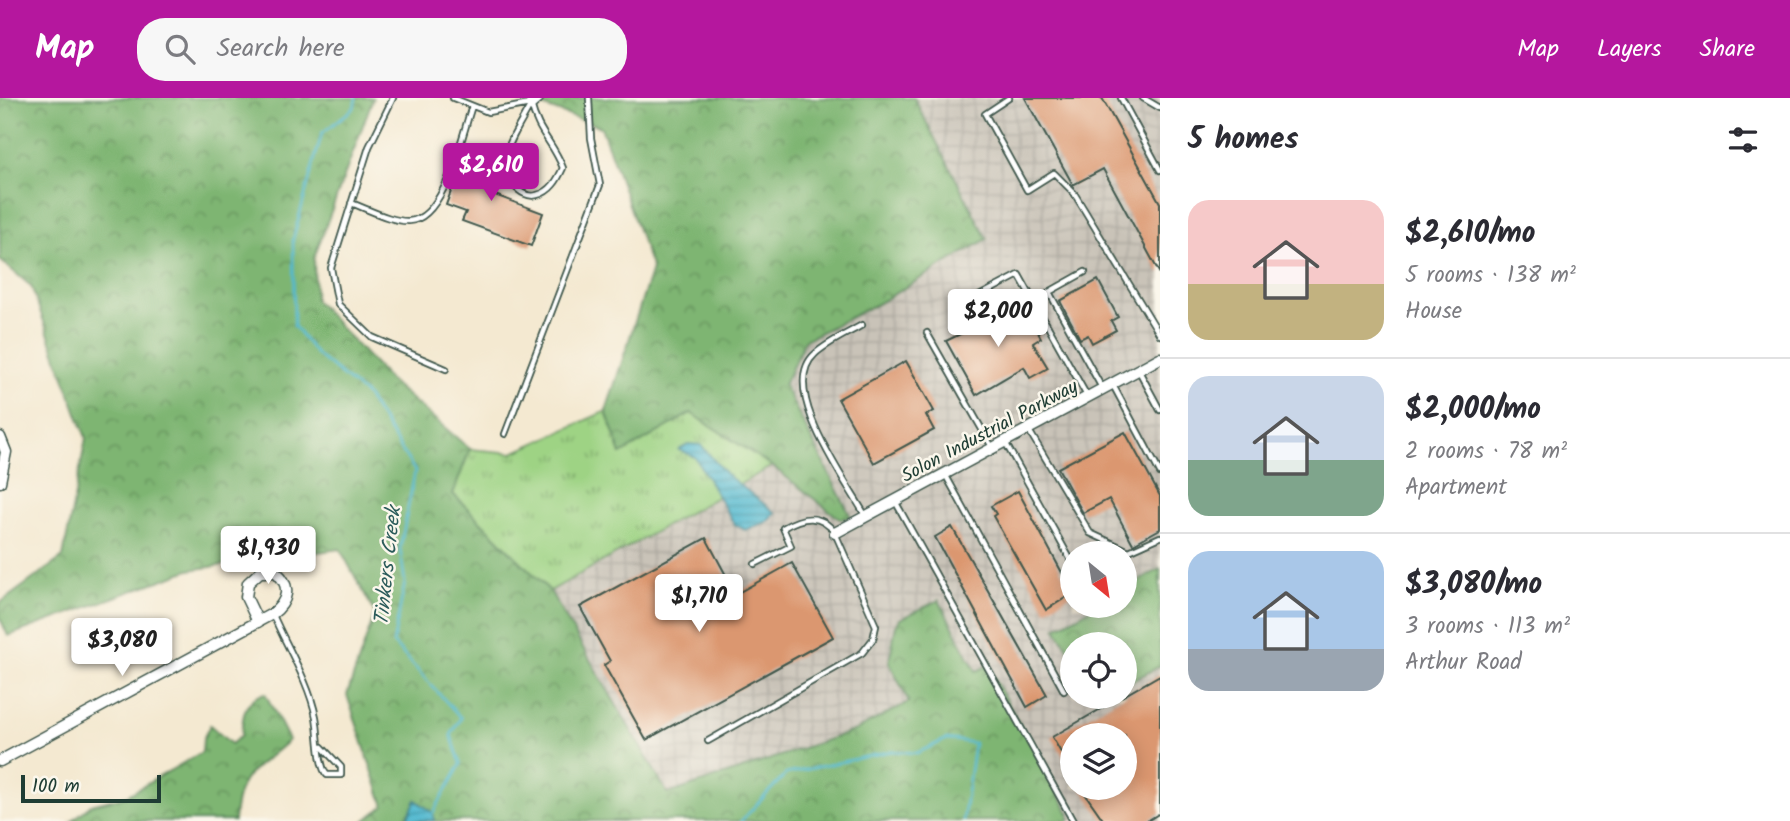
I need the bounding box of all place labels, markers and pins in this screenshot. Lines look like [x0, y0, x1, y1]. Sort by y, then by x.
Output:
pin: $2,610 [434, 144, 548, 203]
pin: $2,000 [941, 289, 1055, 349]
pin: $1,930 [211, 526, 325, 586]
pin: $1,710 [642, 574, 756, 634]
pin: $3,080 [65, 618, 179, 678]

